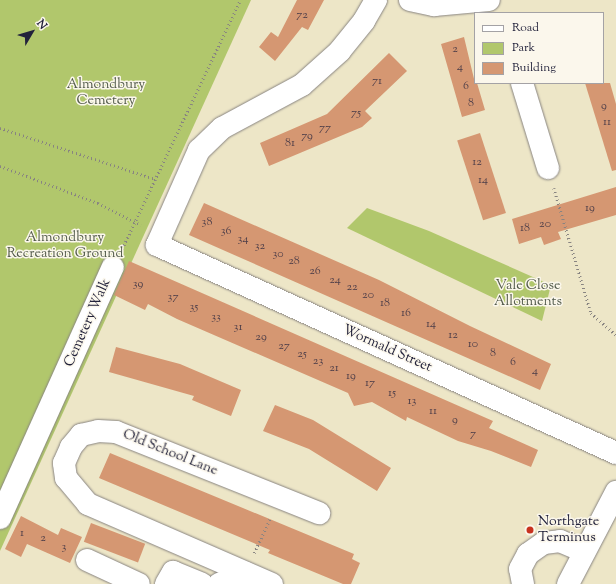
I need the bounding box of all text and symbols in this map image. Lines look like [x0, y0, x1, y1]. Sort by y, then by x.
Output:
house number: 72 [296, 9, 308, 23]
north arrow [12, 12, 52, 52]
legend [474, 12, 604, 84]
text: N [32, 16, 50, 33]
text: Road [512, 19, 539, 37]
text: Park [512, 39, 535, 57]
house number: 2 [452, 43, 458, 57]
text: Building [512, 59, 556, 77]
house number: 4 [457, 61, 463, 75]
house number: 71 [372, 75, 382, 89]
park label: Almondbury Cemetery [67, 77, 145, 110]
house number: 6 [463, 80, 469, 94]
house number: 8 [468, 97, 474, 111]
house number: 9 [601, 100, 607, 114]
house number: 75 [351, 107, 361, 121]
house number: 11 [603, 116, 611, 130]
house number: 77 [319, 122, 331, 136]
house number: 79 [301, 130, 313, 144]
house number: 81 [285, 137, 295, 151]
house number: 12 [472, 156, 482, 170]
house number: 14 [478, 174, 488, 188]
house number: 19 [585, 202, 595, 216]
house number: 38 [202, 216, 212, 230]
house number: 20 [539, 218, 551, 232]
house number: 18 [520, 222, 530, 236]
house number: 36 [221, 225, 231, 239]
park label: Almondbury Recreation Ground [7, 230, 123, 262]
house number: 34 [238, 233, 248, 247]
house number: 32 [255, 240, 265, 254]
house number: 30 [272, 248, 284, 262]
house number: 28 [288, 255, 300, 269]
house number: 26 [309, 265, 321, 279]
house number: 24 [329, 274, 341, 288]
street label: Cemetery Walk [61, 276, 115, 370]
house number: 39 [133, 278, 143, 292]
park label: Vale Close Allotments [494, 278, 562, 310]
house number: 22 [346, 281, 358, 295]
house number: 20 [362, 289, 374, 303]
house number: 37 [168, 291, 178, 305]
house number: 18 [380, 297, 390, 311]
house number: 35 [190, 301, 198, 315]
house number: 16 [401, 307, 411, 321]
house number: 33 [211, 311, 221, 325]
house number: 14 [426, 318, 436, 332]
house number: 31 [234, 321, 242, 335]
street label: Wormald Street [340, 322, 434, 376]
house number: 12 [448, 329, 458, 343]
house number: 29 [255, 331, 267, 345]
house number: 10 [468, 338, 478, 352]
house number: 27 [278, 340, 290, 354]
house number: 8 [490, 347, 496, 361]
house number: 25 [297, 348, 307, 362]
house number: 23 [313, 355, 323, 369]
house number: 6 [510, 356, 516, 370]
house number: 21 [329, 362, 339, 376]
house number: 4 [532, 365, 538, 379]
house number: 19 [346, 370, 356, 384]
house number: 17 [365, 377, 375, 391]
house number: 15 [388, 387, 396, 401]
house number: 13 [408, 395, 416, 409]
house number: 11 [429, 405, 437, 419]
house number: 9 [452, 414, 458, 428]
street label: Old School Lane [120, 426, 220, 480]
house number: 7 [470, 428, 476, 442]
place label: Northgate Terminus [538, 514, 599, 546]
marker: Northgate Terminus [525, 525, 535, 535]
house number: 1 [20, 527, 24, 541]
house number: 2 [40, 532, 46, 546]
house number: 3 [62, 541, 66, 555]

